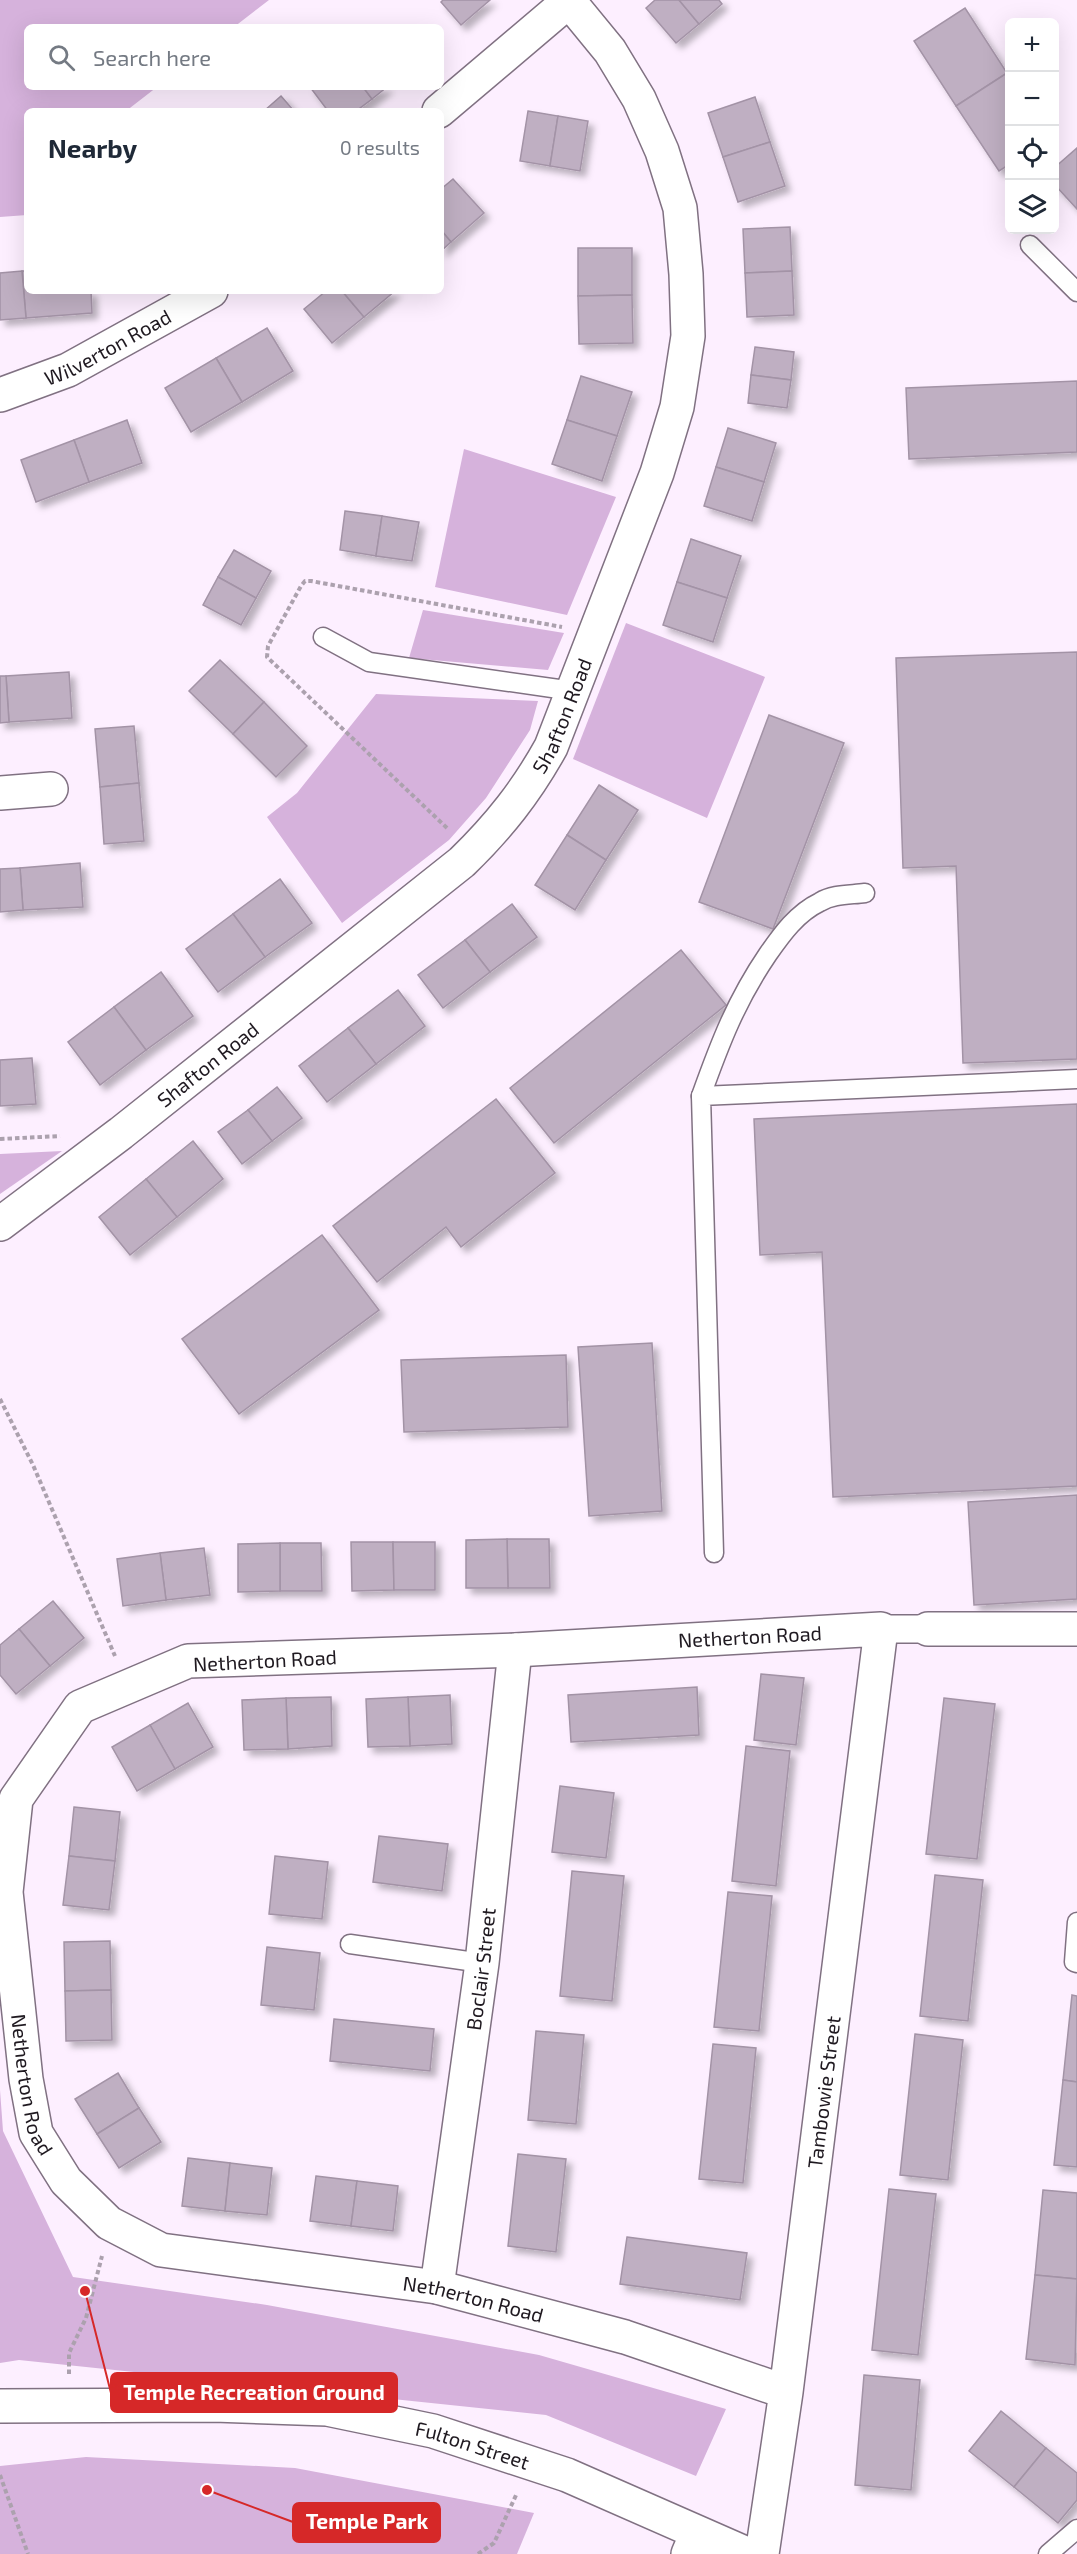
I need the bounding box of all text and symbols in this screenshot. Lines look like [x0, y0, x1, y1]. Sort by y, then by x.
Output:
map controls [1005, 18, 1059, 234]
button: + [1005, 18, 1059, 72]
search box [24, 24, 444, 90]
icon: search [45, 41, 78, 74]
text: Search here [93, 44, 211, 70]
button: − [1005, 72, 1059, 126]
button: locate [1005, 126, 1059, 180]
text: Nearby [48, 132, 137, 163]
text: 0 results [340, 135, 420, 159]
button: layers [1005, 180, 1059, 234]
street label: Wilverton Road [41, 304, 175, 390]
street label: Shafton Road [526, 655, 596, 778]
street label: Shafton Road [152, 1017, 263, 1112]
street label: Netherton Road [677, 1620, 823, 1652]
street label: Netherton Road [192, 1644, 338, 1676]
street label: Boclair Street [461, 1906, 500, 2032]
street label: Netherton Road [7, 2013, 59, 2159]
street label: Tambowie Street [802, 2014, 845, 2170]
street label: Netherton Road [401, 2271, 546, 2327]
callout: Temple Recreation Ground [111, 2373, 397, 2412]
text: Temple Recreation Ground [123, 2379, 385, 2404]
street label: Fulton Street [413, 2416, 533, 2474]
callout: Temple Park [293, 2503, 440, 2542]
text: Temple Park [306, 2508, 428, 2533]

